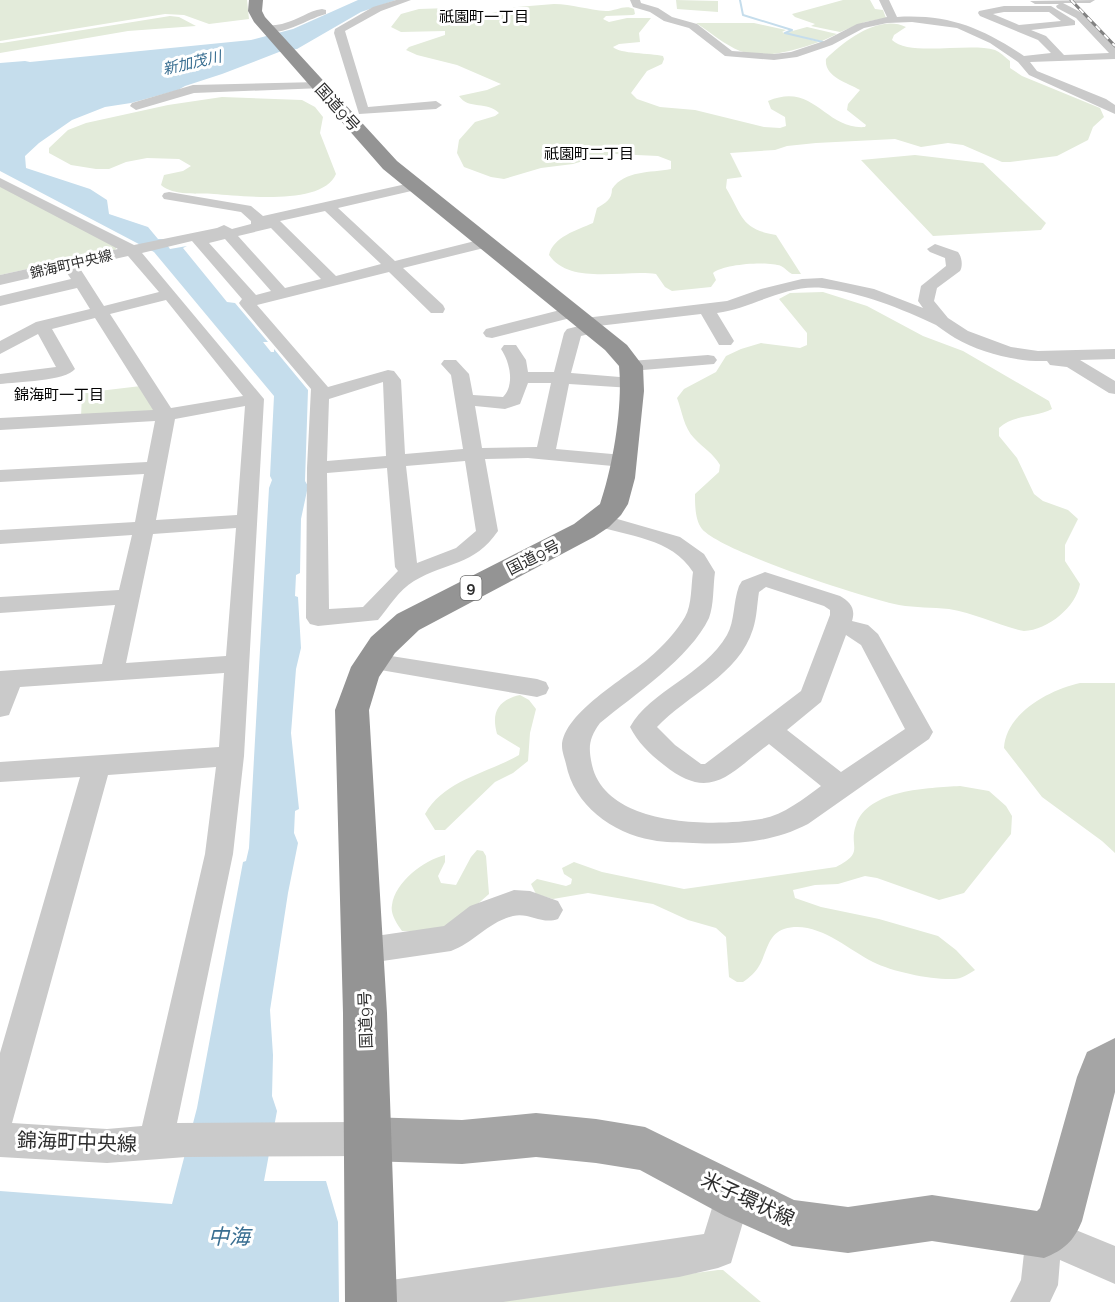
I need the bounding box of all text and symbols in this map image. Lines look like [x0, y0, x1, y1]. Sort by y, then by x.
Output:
district label: 祇園町一丁目 [439, 8, 529, 26]
water label: 新加茂川 [161, 47, 225, 79]
street label: 国道9号 [311, 80, 364, 135]
district label: 祇園町二丁目 [544, 145, 634, 163]
street label: 錦海町中央線 [28, 247, 114, 281]
district label: 錦海町一丁目 [14, 386, 104, 404]
street label: 国道9号 [503, 536, 563, 579]
road number: 9 [460, 576, 482, 600]
street label: 国道9号 [355, 991, 376, 1049]
street label: 錦海町中央線 [17, 1128, 137, 1156]
street label: 米子環状線 [698, 1167, 798, 1231]
water label: 中海 [208, 1224, 253, 1249]

